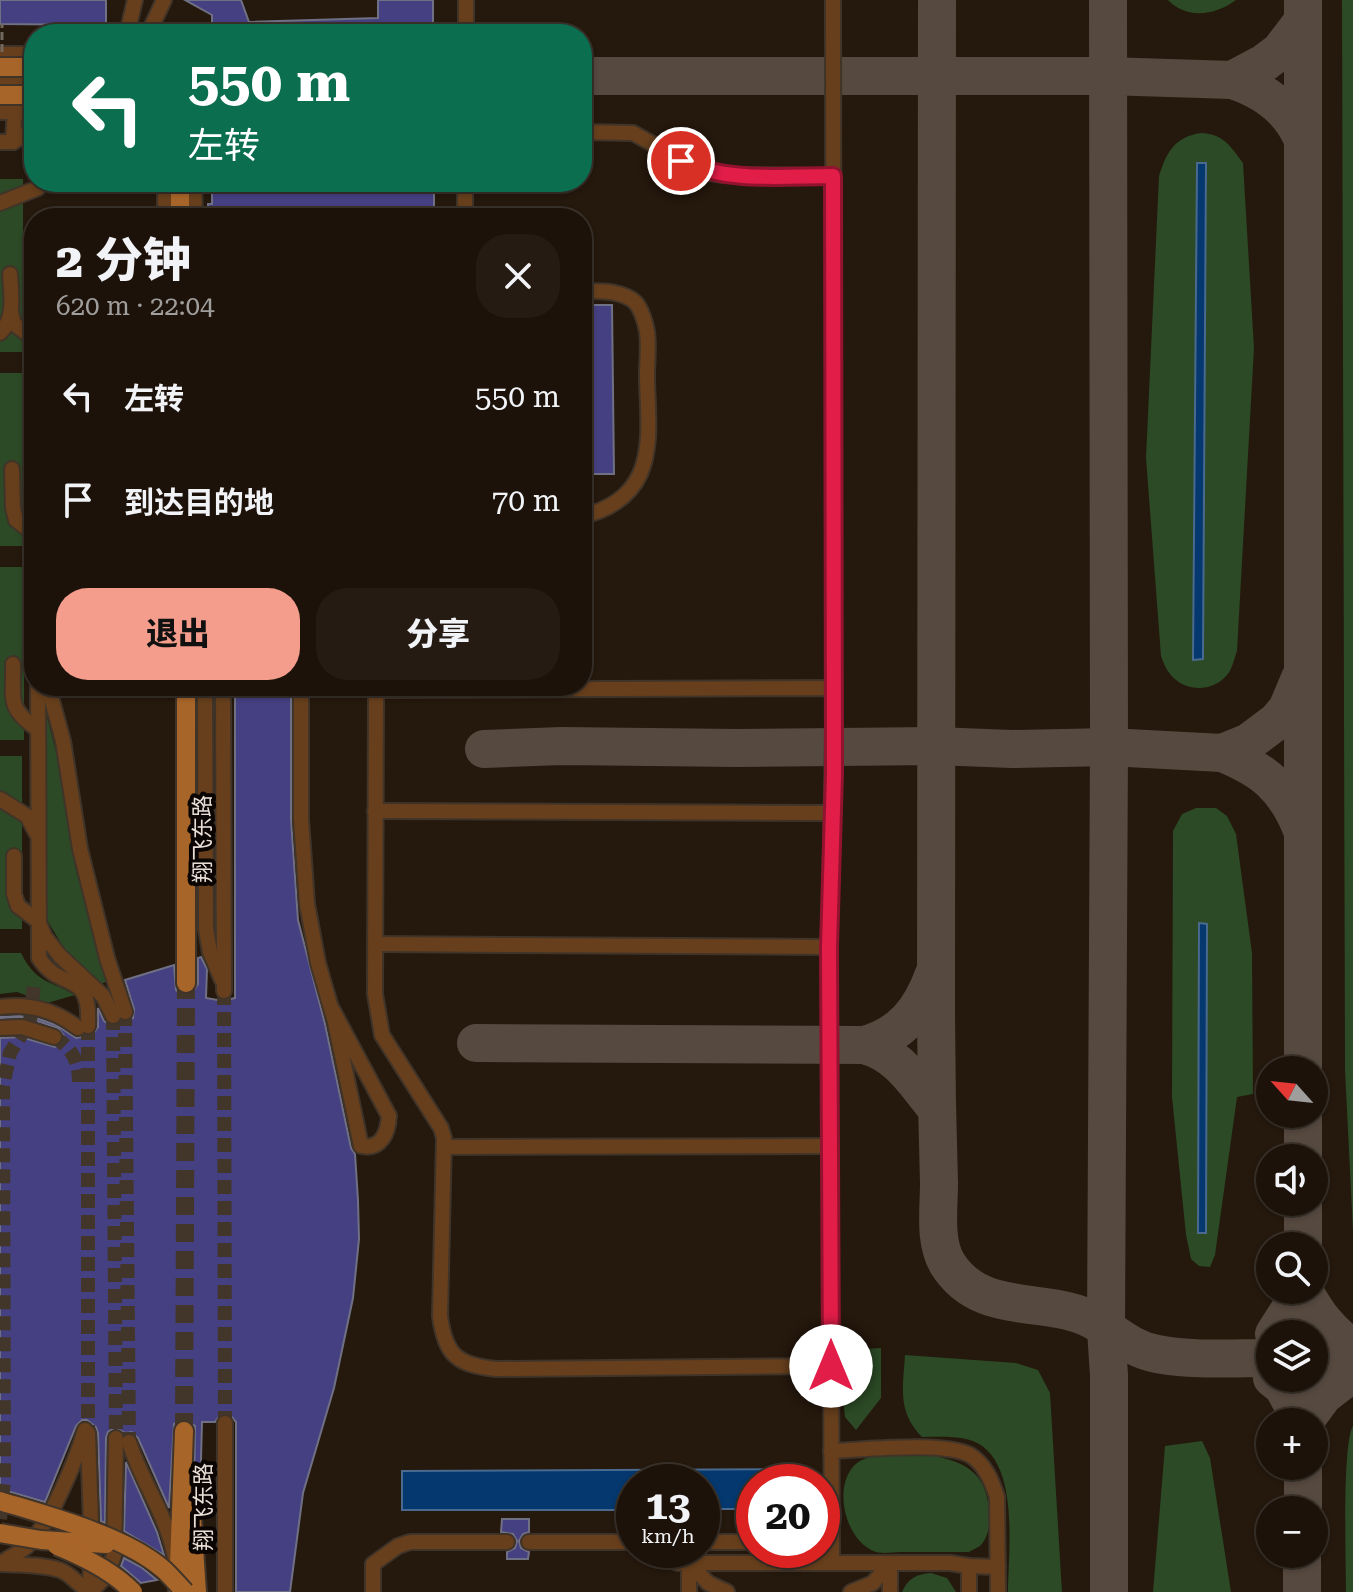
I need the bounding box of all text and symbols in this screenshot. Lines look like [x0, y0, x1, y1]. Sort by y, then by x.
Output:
text: 550 m [188, 49, 350, 115]
icon: left [56, 56, 160, 160]
text: 左转 [188, 125, 260, 167]
pin [647, 127, 715, 195]
icon: arrive [659, 139, 703, 183]
text: 2 分钟 [56, 233, 191, 289]
button: close [476, 234, 560, 318]
text: 620 m · 22:04 [56, 291, 215, 321]
icon: left [56, 374, 100, 418]
text: 550 m [475, 379, 560, 414]
text: 左转 [124, 381, 184, 416]
icon: arrive [56, 478, 100, 522]
text: 70 m [491, 483, 560, 518]
text: 到达目的地 [124, 485, 274, 520]
button: 退出 [56, 588, 300, 680]
button: 分享 [316, 588, 560, 680]
street label: 翔飞东路 [190, 795, 215, 883]
north arrow [1256, 1056, 1328, 1128]
map controls [1256, 1056, 1328, 1568]
button: sound [1256, 1144, 1328, 1216]
button: search [1256, 1232, 1328, 1304]
button: layers [1256, 1320, 1328, 1392]
position arrow [789, 1324, 873, 1408]
button: + [1256, 1408, 1328, 1480]
street label: 翔飞东路 [191, 1463, 216, 1551]
speed limit sign: 20 [736, 1464, 840, 1568]
text: 13 [646, 1482, 690, 1529]
button: − [1256, 1496, 1328, 1568]
text: km/h [641, 1524, 695, 1548]

